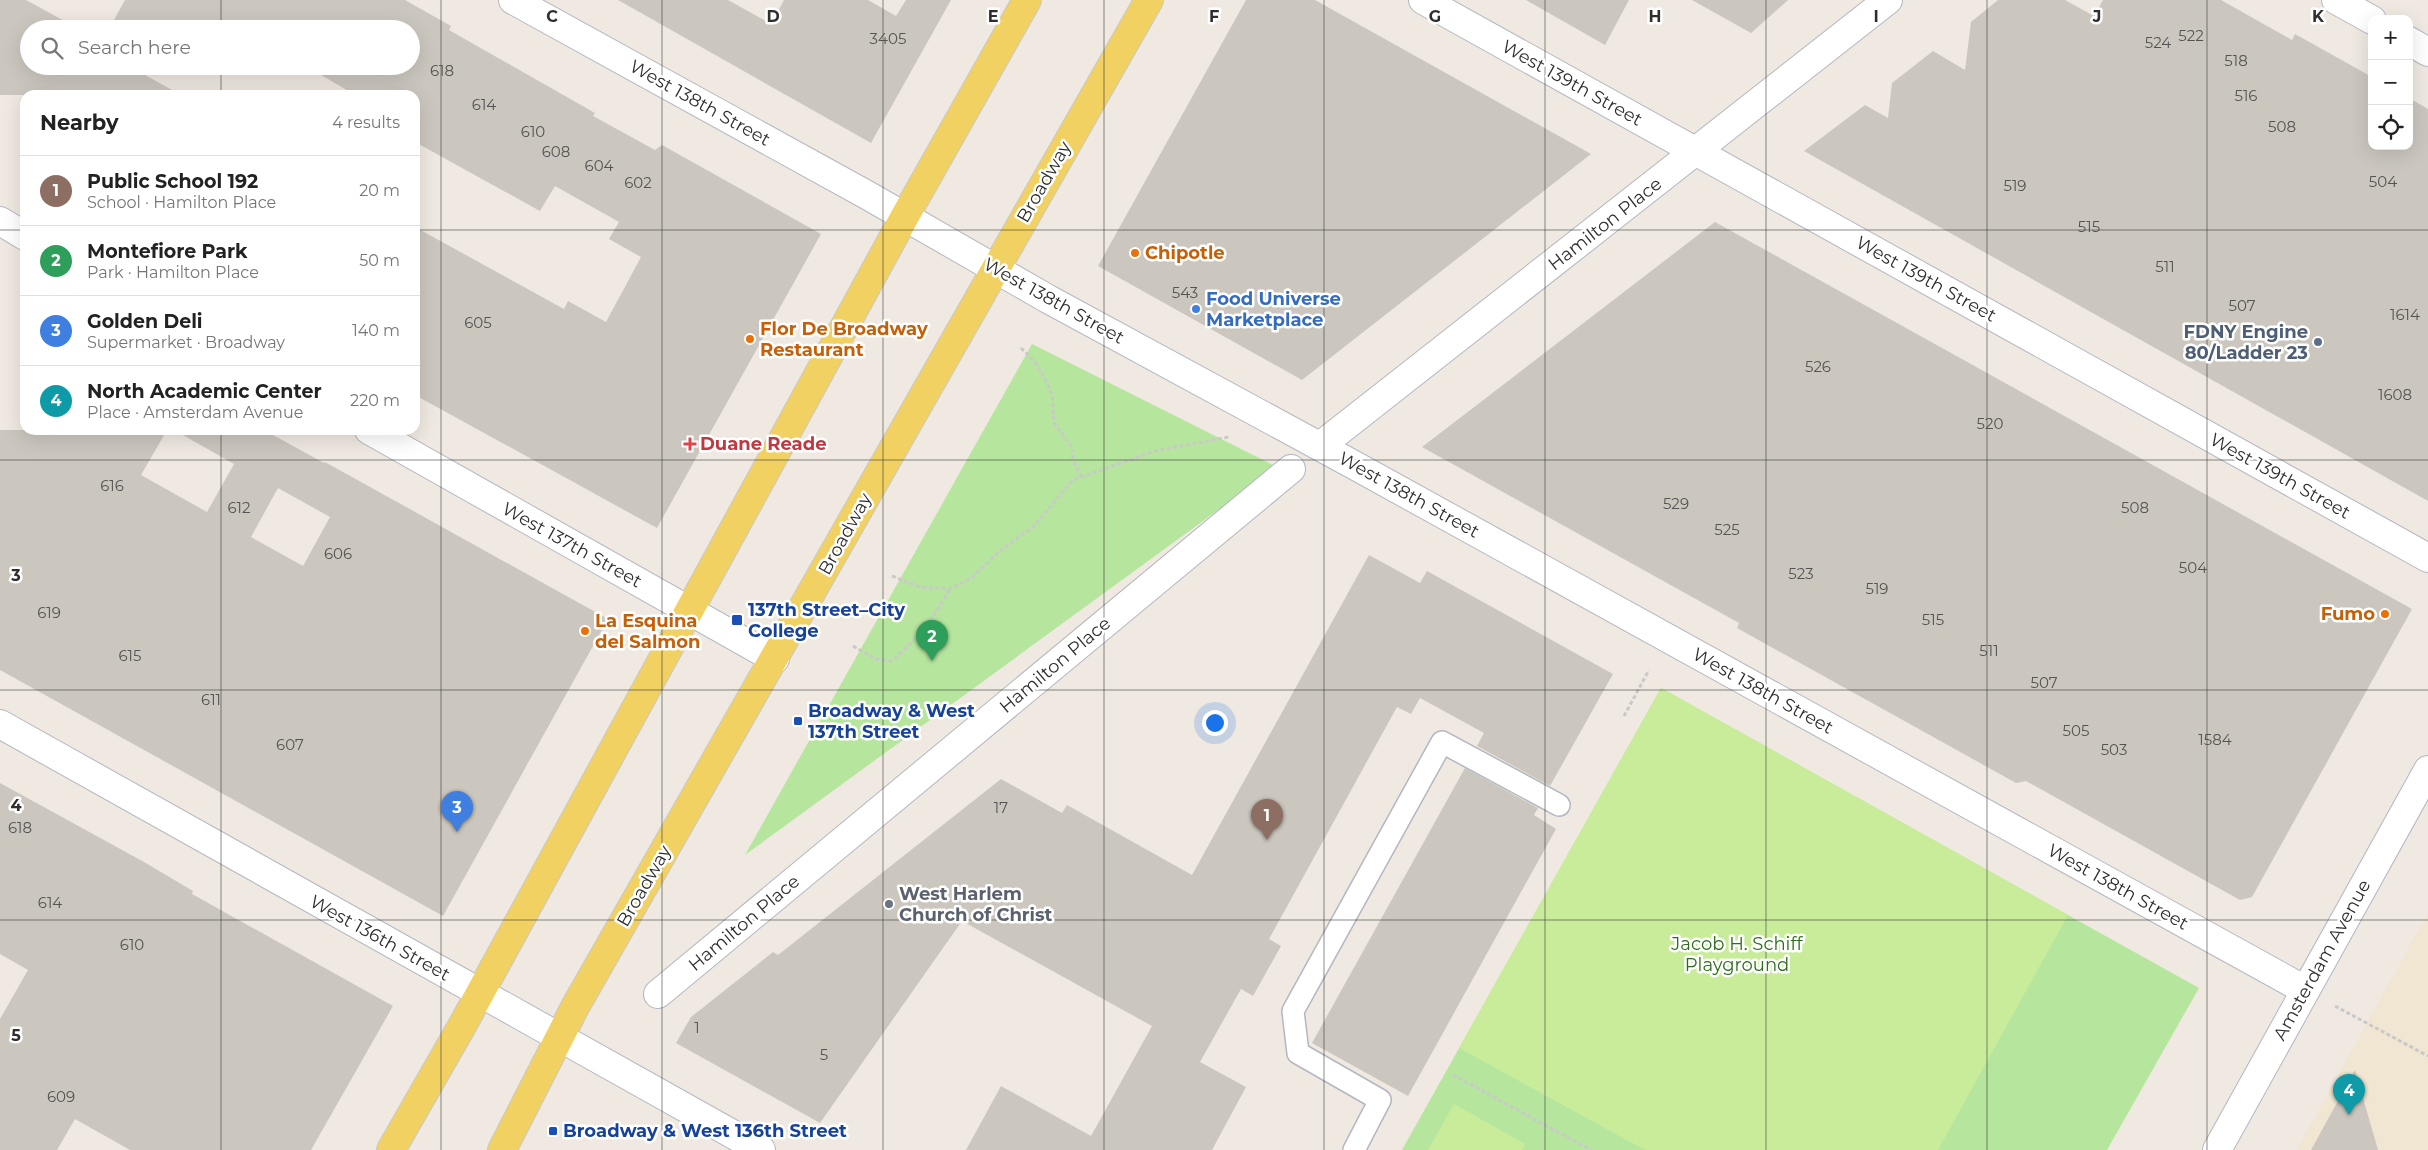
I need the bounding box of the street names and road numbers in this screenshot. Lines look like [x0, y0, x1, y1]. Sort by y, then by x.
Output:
street label: West 139th Street [1498, 35, 1646, 131]
street label: West 138th Street [626, 55, 774, 151]
street label: Broadway [1012, 137, 1076, 227]
street label: Hamilton Place [1544, 173, 1666, 275]
street label: West 139th Street [1852, 231, 2000, 327]
street label: West 138th Street [980, 253, 1128, 349]
street label: West 139th Street [2206, 428, 2354, 524]
street label: West 138th Street [1335, 447, 1483, 543]
street label: Broadway [814, 489, 877, 579]
street label: West 137th Street [498, 498, 646, 592]
street label: Hamilton Place [995, 612, 1115, 718]
street label: West 138th Street [1689, 643, 1837, 739]
street label: West 138th Street [2044, 839, 2192, 935]
street label: Broadway [612, 841, 676, 931]
street label: Hamilton Place [684, 870, 804, 976]
street label: Amsterdam Avenue [2269, 876, 2375, 1044]
street label: West 136th Street [306, 890, 454, 986]

